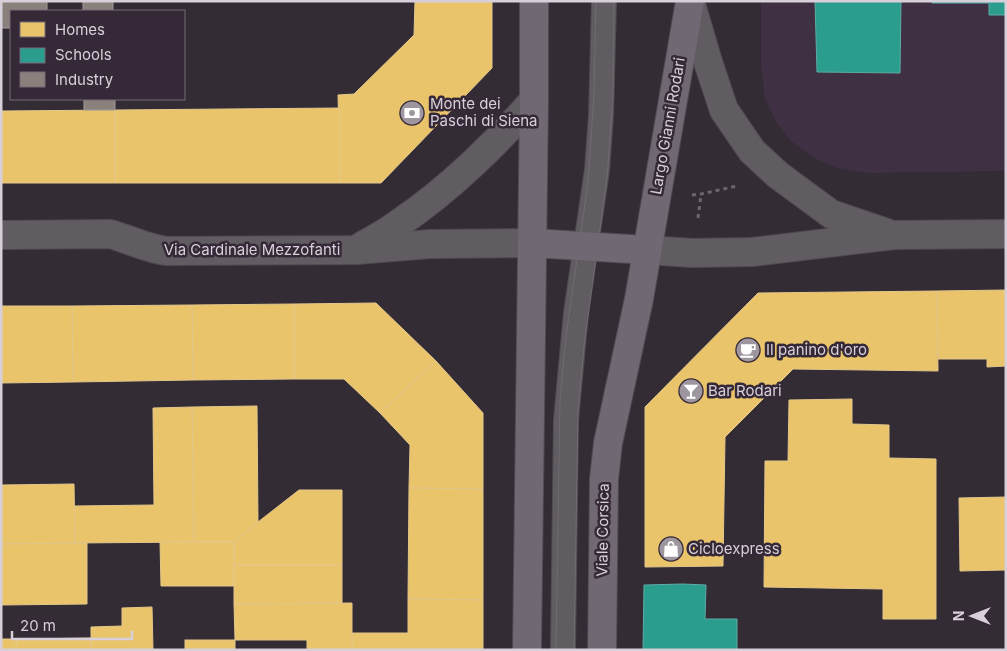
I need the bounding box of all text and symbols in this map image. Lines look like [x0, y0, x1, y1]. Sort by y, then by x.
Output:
legend [10, 10, 185, 100]
text: Homes [55, 20, 105, 39]
text: Schools [55, 45, 112, 64]
street label: Largo Gianni Rodari [646, 56, 689, 196]
text: Industry [55, 70, 114, 89]
place label: Monte dei Paschi di Siena [430, 94, 538, 130]
bank icon: Monte dei Paschi di Siena [399, 100, 425, 126]
street label: Via Cardinale Mezzofanti [164, 240, 340, 259]
cafe icon: Il panino d'oro [735, 337, 761, 363]
place label: Il panino d'oro [766, 340, 867, 359]
bar icon: Bar Rodari [678, 378, 704, 404]
place label: Bar Rodari [708, 381, 782, 400]
street label: Viale Corsica [592, 483, 613, 577]
shop icon: Cicloexpress [658, 536, 684, 562]
place label: Cicloexpress [688, 539, 780, 558]
north arrow [947, 591, 997, 641]
scale bar [12, 608, 132, 640]
text: N [950, 611, 967, 621]
text: 20 m [20, 616, 56, 635]

